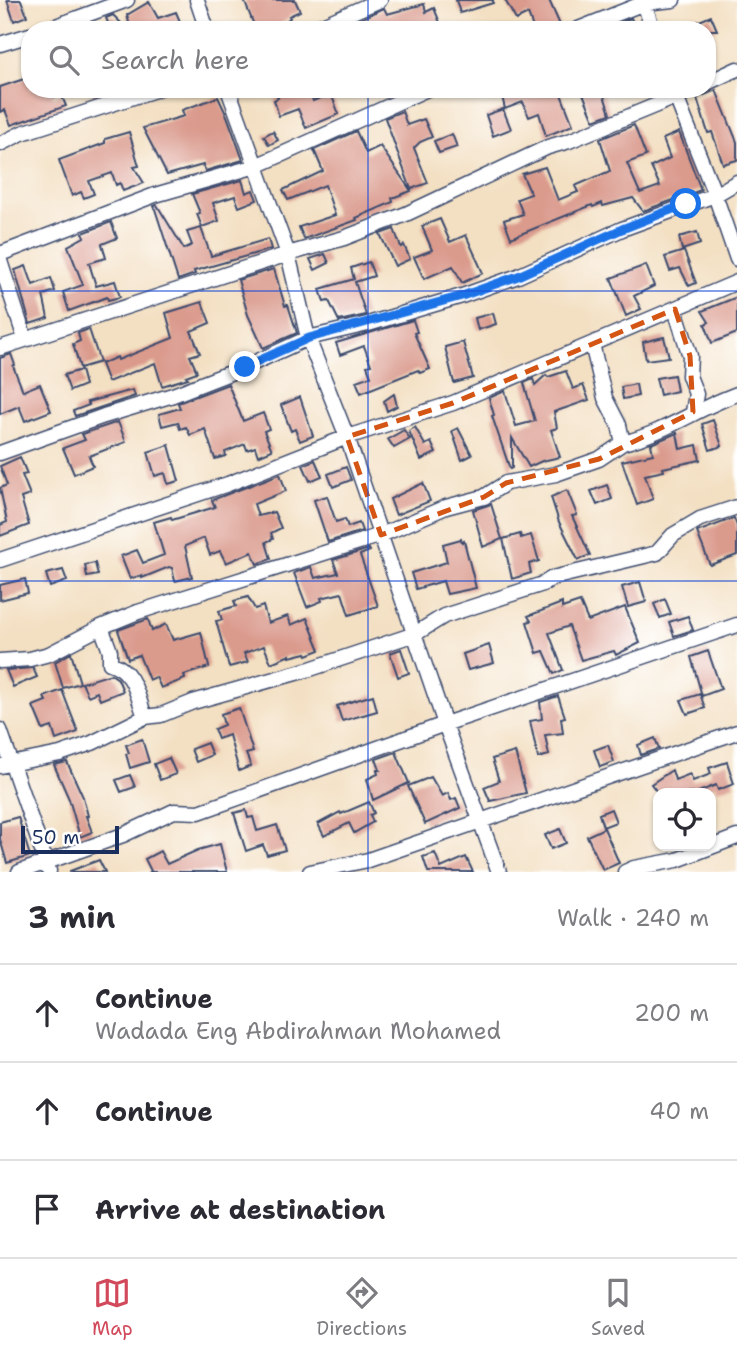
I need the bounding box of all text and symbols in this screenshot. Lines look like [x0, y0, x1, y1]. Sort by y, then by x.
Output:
search box [21, 21, 716, 98]
icon: search [45, 41, 83, 79]
text: Search here [101, 42, 250, 77]
route start [670, 188, 701, 219]
route end [229, 351, 260, 382]
map controls [653, 788, 716, 851]
button: locate [653, 788, 716, 851]
scale bar [21, 823, 119, 855]
text: 50 m [32, 825, 80, 850]
text: 3 min [28, 897, 115, 938]
text: Walk · 240 m [557, 903, 709, 933]
text: Continue [95, 981, 213, 1016]
icon: ahead [28, 994, 66, 1032]
text: 200 m [634, 998, 709, 1028]
text: Wadada Eng Abdirahman Mohamed [95, 1016, 501, 1046]
icon: ahead [28, 1092, 66, 1130]
text: Continue [95, 1094, 213, 1129]
text: 40 m [649, 1096, 709, 1126]
icon: arrive [28, 1190, 66, 1228]
text: Arrive at destination [95, 1192, 385, 1227]
tab: Map [92, 1274, 133, 1341]
tab: Directions [317, 1274, 407, 1341]
tab: Saved [591, 1274, 645, 1341]

